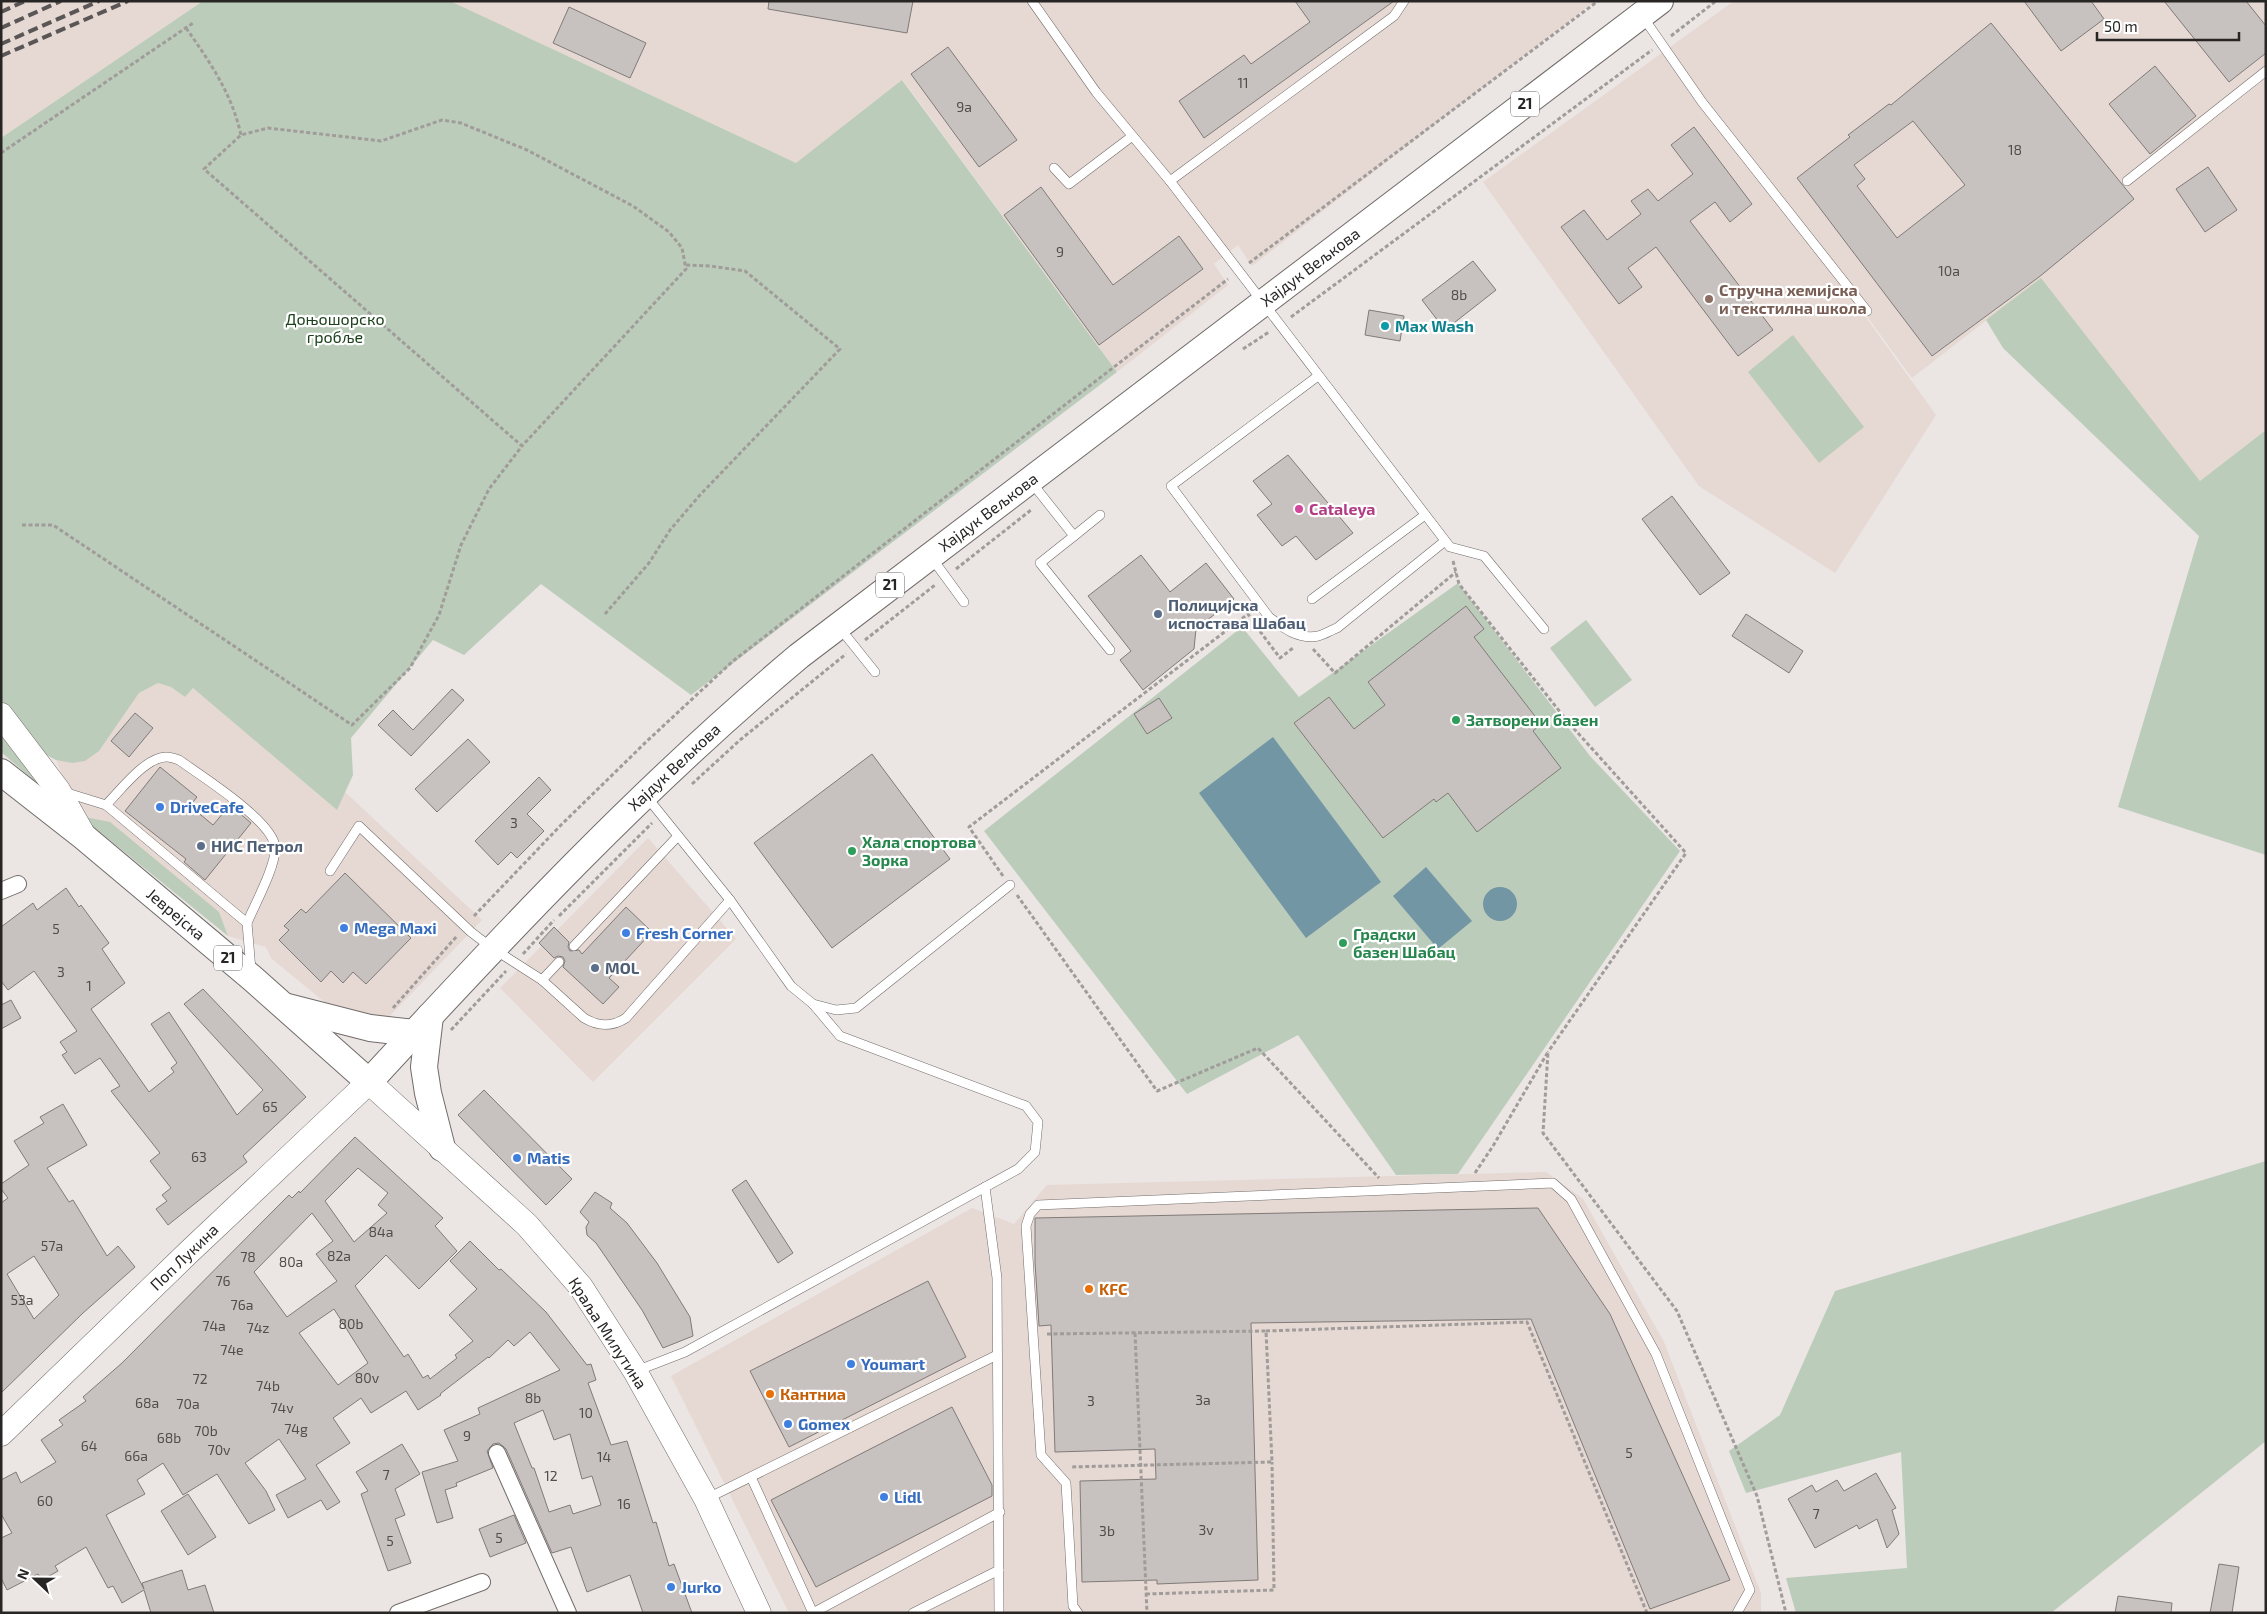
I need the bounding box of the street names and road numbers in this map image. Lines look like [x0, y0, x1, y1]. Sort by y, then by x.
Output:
road number: 21 [1511, 92, 1539, 116]
street label: Хајдук Вељкова [1256, 223, 1364, 311]
street label: Хајдук Вељкова [934, 468, 1042, 556]
road number: 21 [876, 572, 904, 598]
street label: Хајдук Вељкова [624, 719, 724, 815]
street label: Јеврејска [143, 884, 209, 944]
road number: 21 [214, 946, 242, 970]
street label: Поп Лукина [146, 1219, 222, 1295]
street label: Краља Милутина [564, 1273, 652, 1393]

